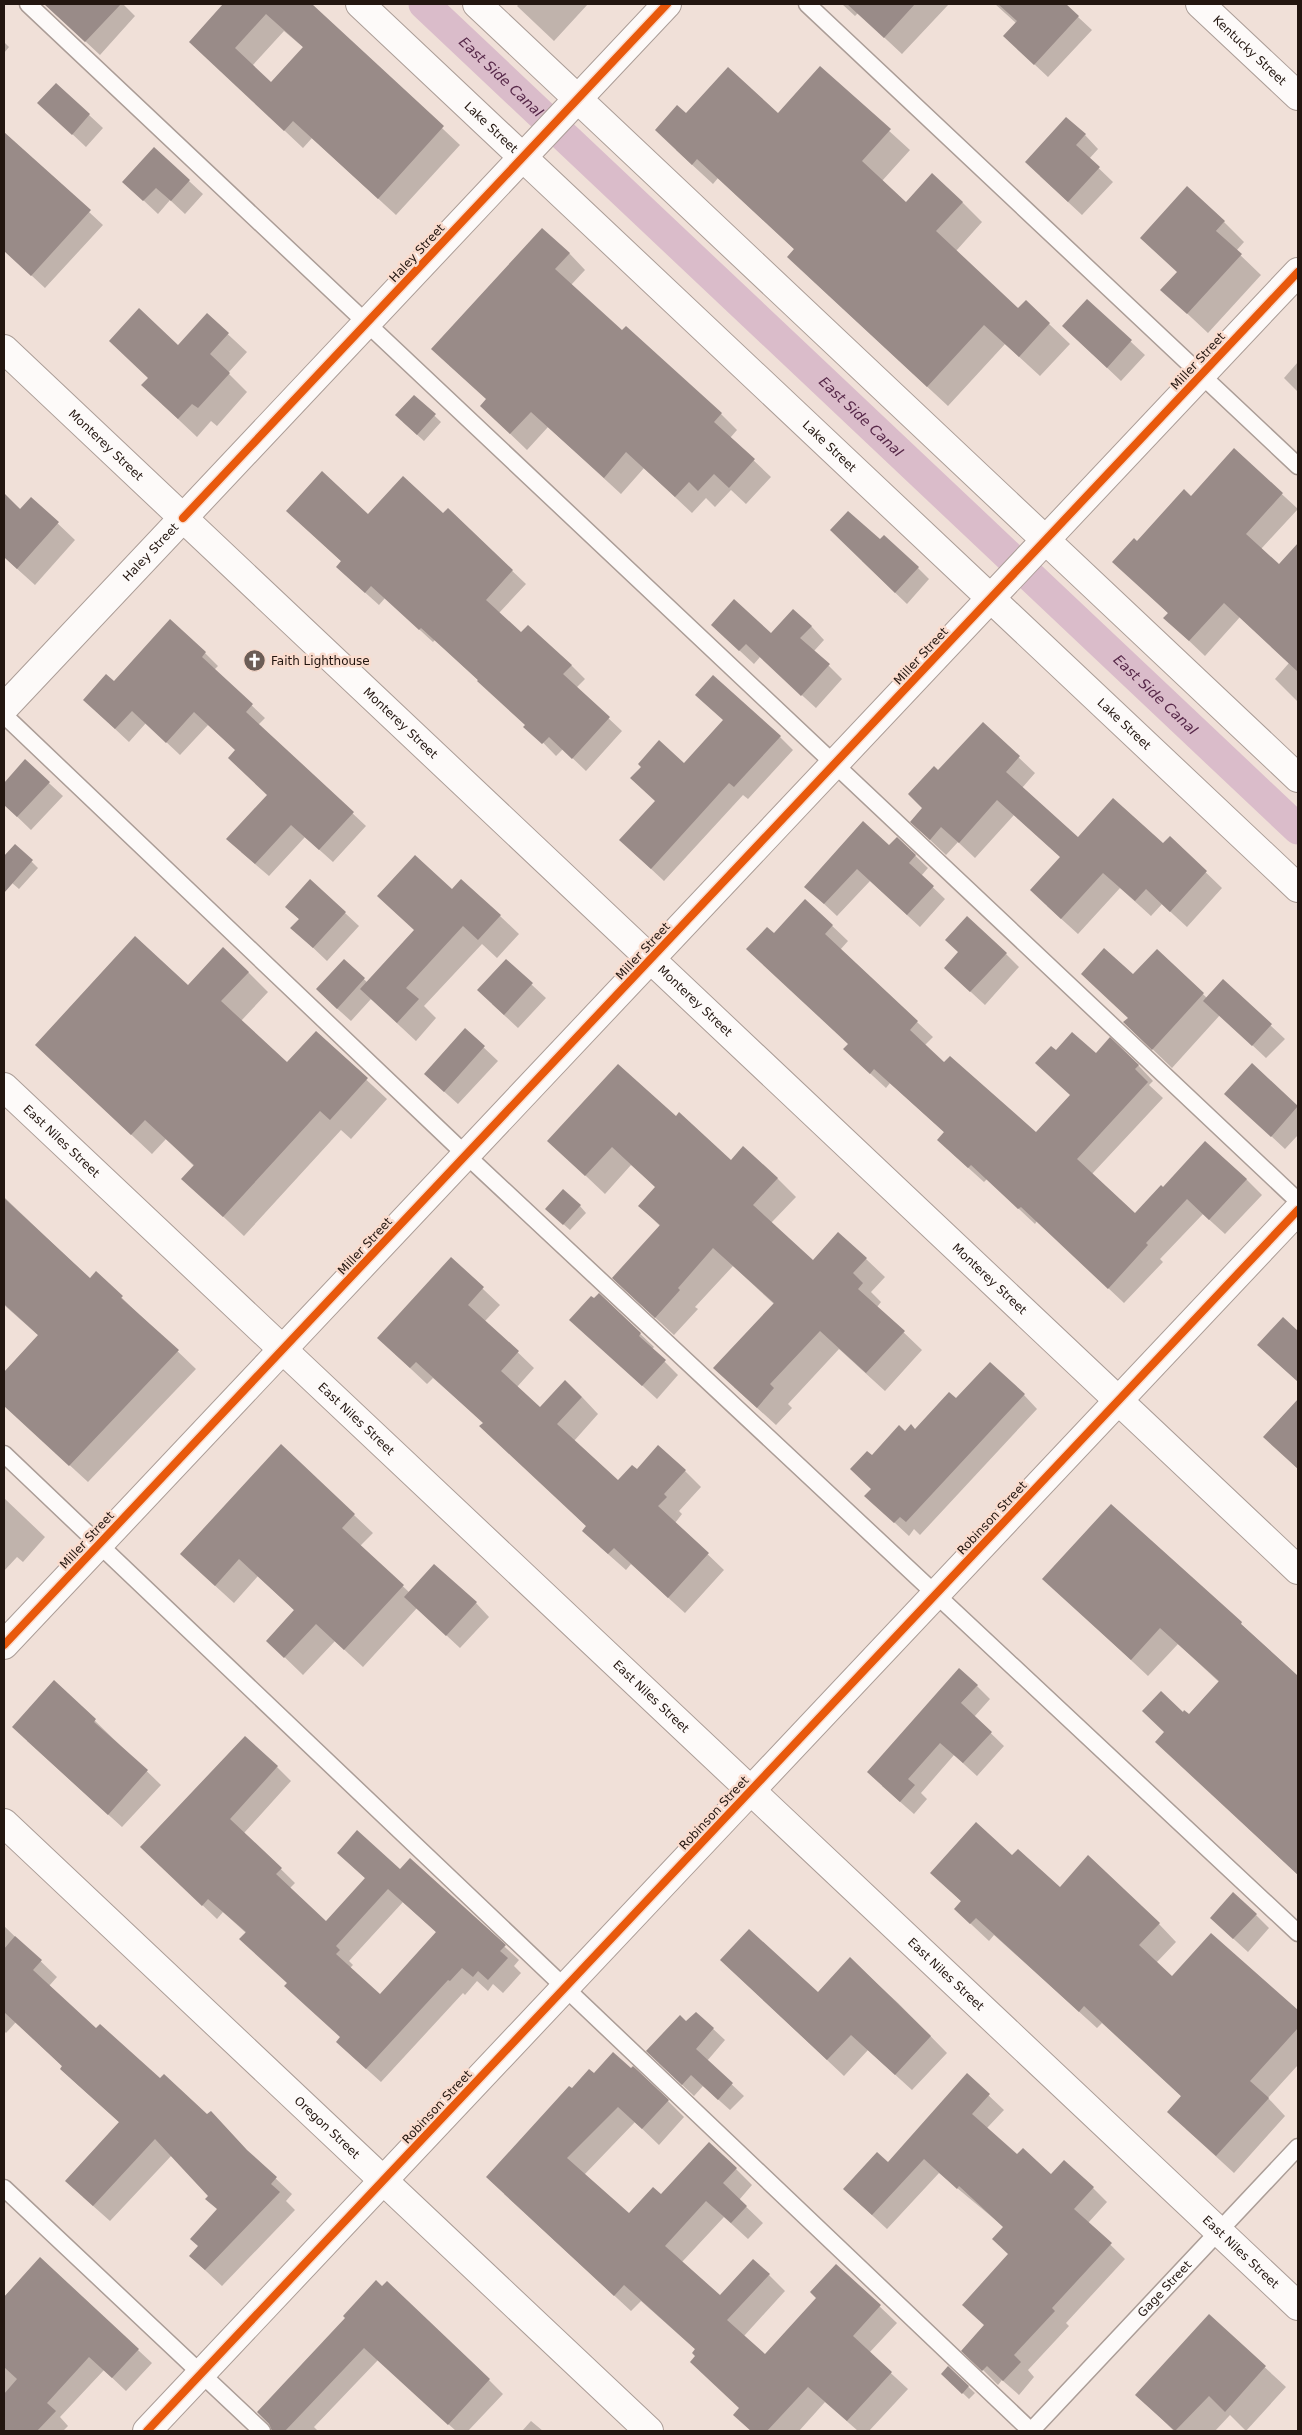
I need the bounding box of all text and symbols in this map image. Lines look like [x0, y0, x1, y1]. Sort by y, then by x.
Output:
street label: Kentucky Street [1210, 13, 1289, 88]
water label: East Side Canal [456, 33, 546, 120]
street label: Lake Street [461, 99, 521, 156]
street label: Haley Street [386, 221, 448, 285]
street label: Miller Street [1168, 329, 1228, 392]
water label: East Side Canal [816, 373, 906, 460]
street label: Monterey Street [66, 407, 146, 484]
street label: Lake Street [800, 418, 859, 475]
street label: Haley Street [120, 520, 182, 584]
street label: Miller Street [891, 624, 951, 687]
church icon: Faith Lighthouse [243, 649, 267, 673]
water label: East Side Canal [1110, 651, 1201, 738]
place label: Faith Lighthouse [271, 654, 370, 668]
street label: Monterey Street [360, 685, 441, 762]
street label: Lake Street [1094, 696, 1154, 753]
street label: Miller Street [613, 919, 673, 982]
street label: Monterey Street [655, 963, 735, 1040]
street label: East Niles Street [21, 1102, 103, 1181]
street label: Miller Street [335, 1214, 395, 1277]
street label: Monterey Street [949, 1241, 1030, 1317]
street label: East Niles Street [315, 1380, 397, 1458]
street label: Robinson Street [954, 1478, 1030, 1558]
street label: Miller Street [57, 1508, 117, 1571]
street label: East Niles Street [610, 1657, 692, 1736]
street label: Robinson Street [676, 1773, 752, 1853]
street label: East Niles Street [905, 1935, 987, 2014]
street label: Robinson Street [399, 2067, 475, 2147]
street label: Oregon Street [292, 2093, 363, 2162]
street label: East Niles Street [1200, 2213, 1282, 2291]
street label: Gage Street [1135, 2258, 1195, 2320]

